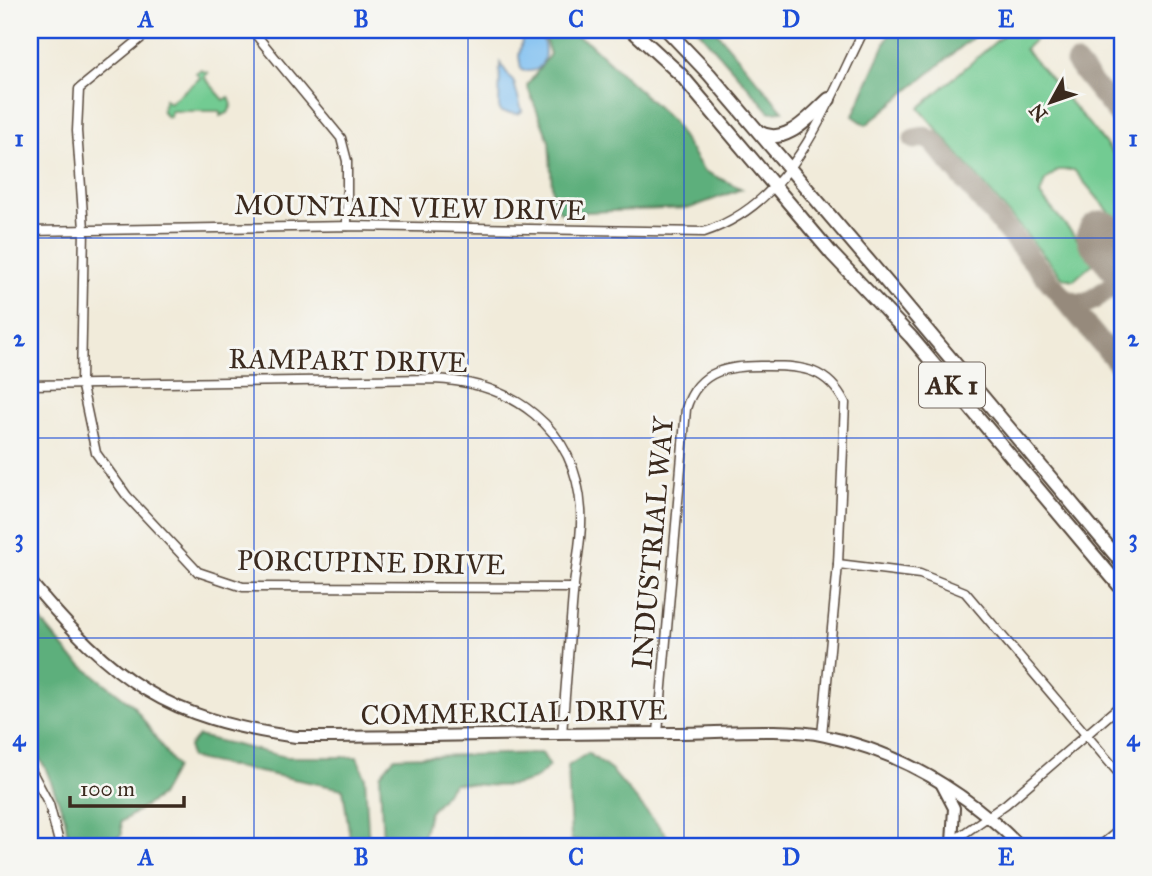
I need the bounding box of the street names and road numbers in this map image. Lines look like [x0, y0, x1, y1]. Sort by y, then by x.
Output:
street label: MOUNTAIN VIEW DRIVE [234, 187, 586, 228]
street label: RAMPART DRIVE [228, 341, 468, 380]
road number: AK 1 [919, 362, 985, 408]
street label: INDUSTRIAL WAY [624, 414, 681, 671]
street label: PORCUPINE DRIVE [237, 543, 505, 582]
street label: COMMERCIAL DRIVE [360, 692, 668, 733]

